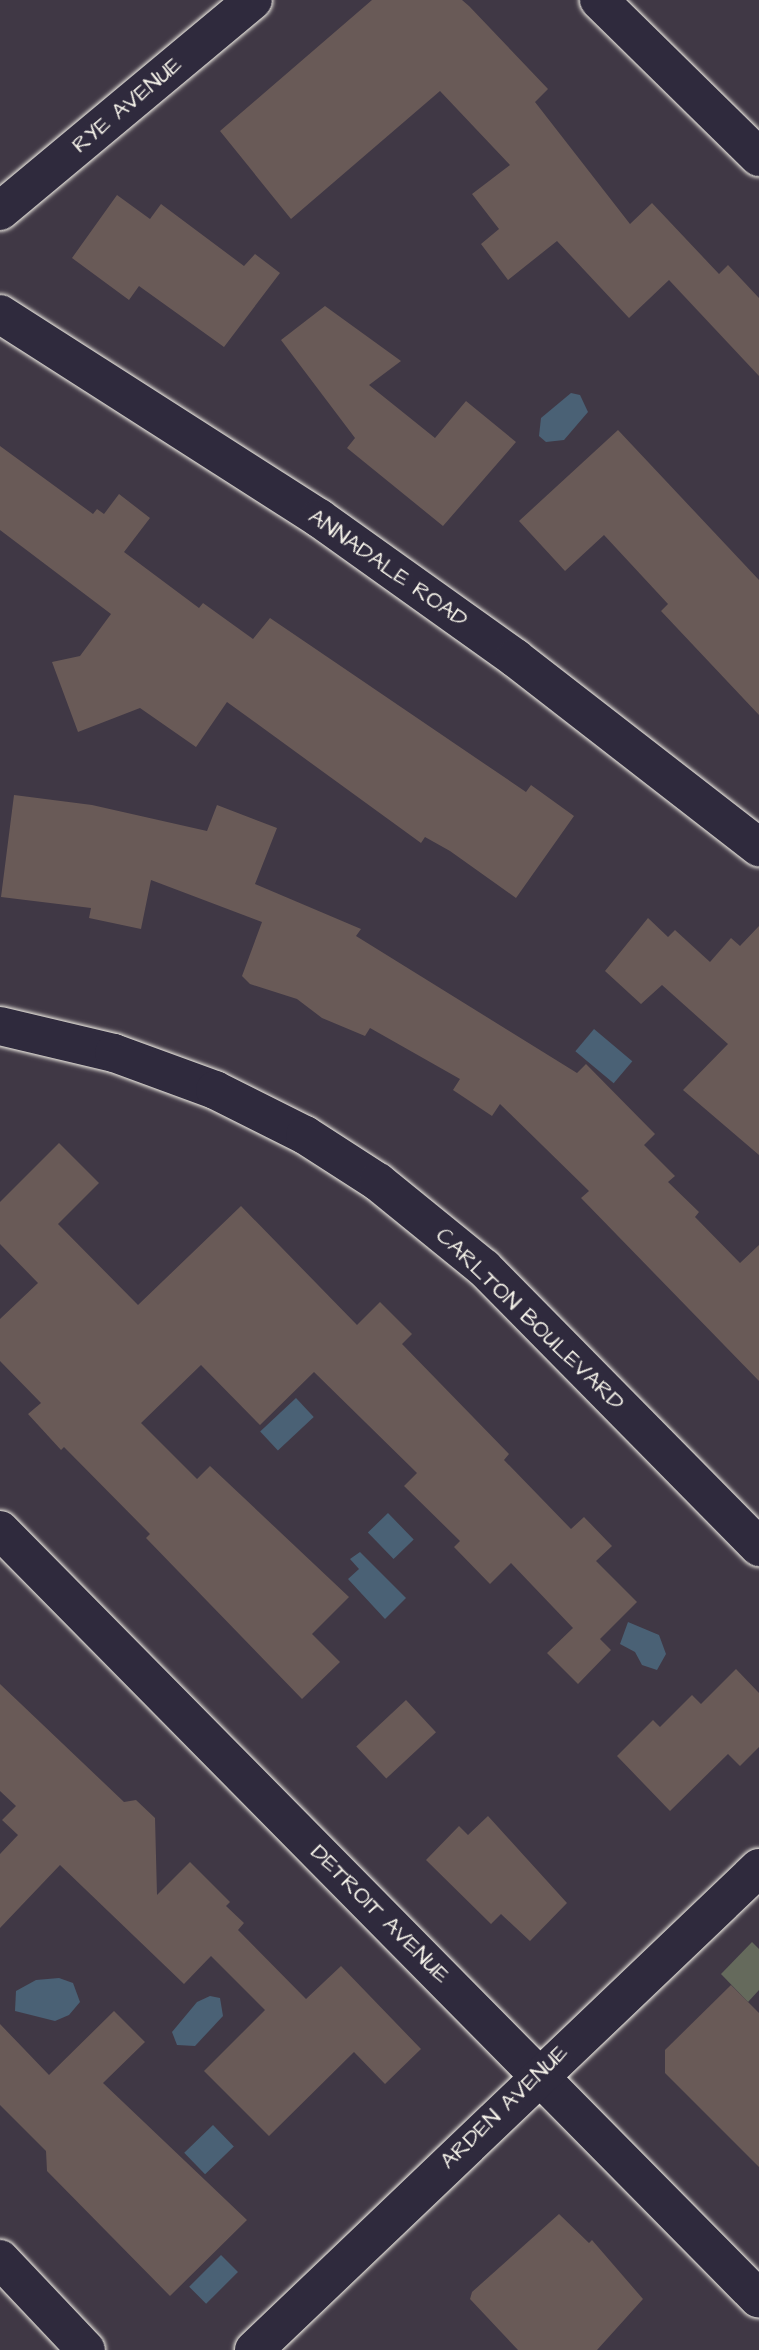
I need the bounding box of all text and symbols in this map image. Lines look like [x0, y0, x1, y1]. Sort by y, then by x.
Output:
street label: RYE AVENUE [66, 51, 188, 159]
street label: ANNADALE ROAD [303, 503, 473, 633]
street label: CARLTON BOULEVARD [430, 1222, 630, 1416]
street label: DETROIT AVENUE [305, 1839, 455, 1989]
street label: ARDEN AVENUE [434, 2039, 574, 2175]

